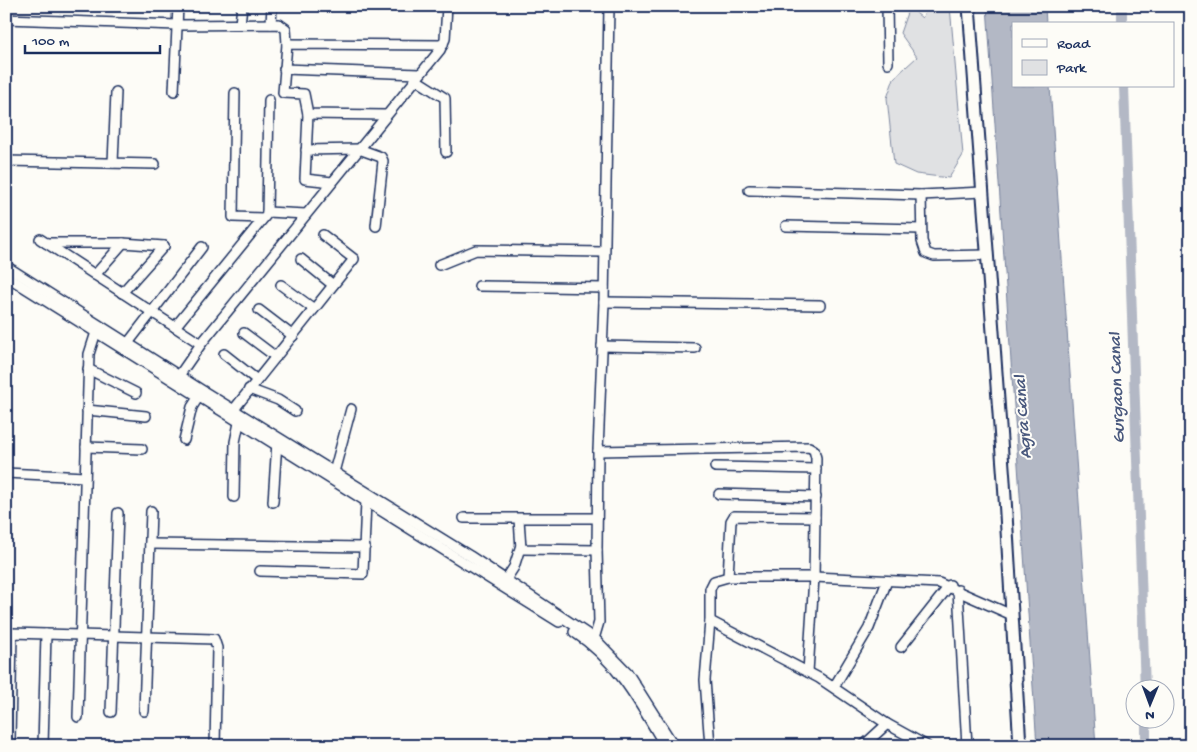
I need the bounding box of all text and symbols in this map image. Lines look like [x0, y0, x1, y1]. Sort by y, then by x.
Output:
scale bar [25, 22, 160, 54]
legend [1012, 22, 1174, 88]
text: 100 m [31, 33, 70, 51]
text: Road [1057, 36, 1091, 54]
text: Park [1056, 60, 1087, 78]
water label: Gurgaon Canal [1106, 331, 1130, 444]
water label: Agra Canal [1011, 373, 1037, 460]
north arrow [1124, 680, 1174, 730]
text: N [1145, 706, 1155, 723]

